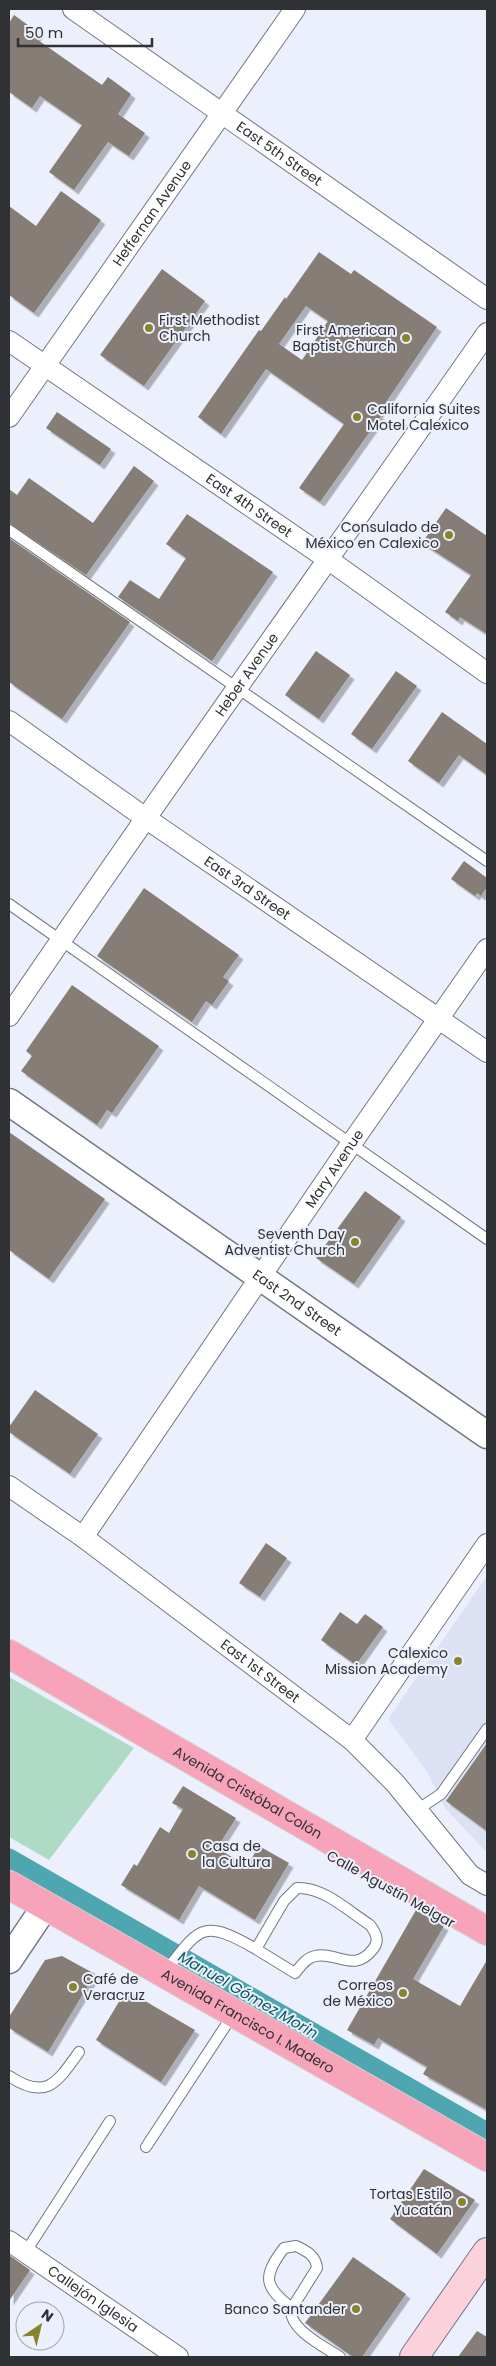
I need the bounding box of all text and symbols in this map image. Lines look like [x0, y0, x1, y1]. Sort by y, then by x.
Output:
scale bar [18, 15, 151, 47]
text: 50 m [25, 22, 63, 43]
street label: East 5th Street [233, 117, 326, 191]
street label: Heffernan Avenue [108, 156, 196, 270]
place label: First Methodist Church [159, 310, 260, 346]
place label: First American Baptist Church [292, 320, 396, 356]
marker: First Methodist Church [143, 322, 155, 334]
marker: First American Baptist Church [400, 332, 412, 344]
place label: California Suites Motel Calexico [367, 399, 480, 435]
marker: California Suites Motel Calexico [351, 411, 363, 423]
street label: East 4th Street [202, 469, 296, 542]
place label: Consulado de México en Calexico [306, 517, 439, 553]
marker: Consulado de México en Calexico [443, 529, 455, 541]
street label: Heber Avenue [210, 628, 283, 720]
street label: East 3rd Street [200, 851, 295, 925]
street label: Mary Avenue [300, 1125, 368, 1212]
place label: Seventh Day Adventist Church [225, 1224, 345, 1260]
marker: Seventh Day Adventist Church [349, 1236, 361, 1248]
street label: East 2nd Street [249, 1265, 345, 1341]
street label: East 1st Street [217, 1634, 304, 1707]
place label: Calexico Mission Academy [325, 1643, 448, 1679]
marker: Calexico Mission Academy [452, 1655, 464, 1667]
street label: Avenida Cristóbal Colón [170, 1741, 326, 1843]
place label: Casa de la Cultura [202, 1836, 271, 1872]
street label: Calle Agustín Melgar [323, 1845, 459, 1933]
marker: Casa de la Cultura [186, 1848, 198, 1860]
water label: Manuel Gómez Morin [174, 1946, 322, 2043]
street label: Avenida Francisco I. Madero [158, 1964, 338, 2078]
place label: Café de Veracruz [83, 1969, 145, 2005]
place label: Correos de México [323, 1975, 393, 2011]
marker: Café de Veracruz [67, 1981, 79, 1993]
marker: Correos de México [397, 1987, 409, 1999]
place label: Tortas Estilo Yucatán [369, 2184, 452, 2220]
marker: Tortas Estilo Yucatán [456, 2196, 468, 2208]
street label: Callejón Iglesia [44, 2260, 143, 2337]
place label: Banco Santander [224, 2299, 346, 2319]
north arrow [15, 2301, 65, 2351]
marker: Banco Santander [350, 2303, 362, 2315]
text: N [37, 2304, 58, 2327]

